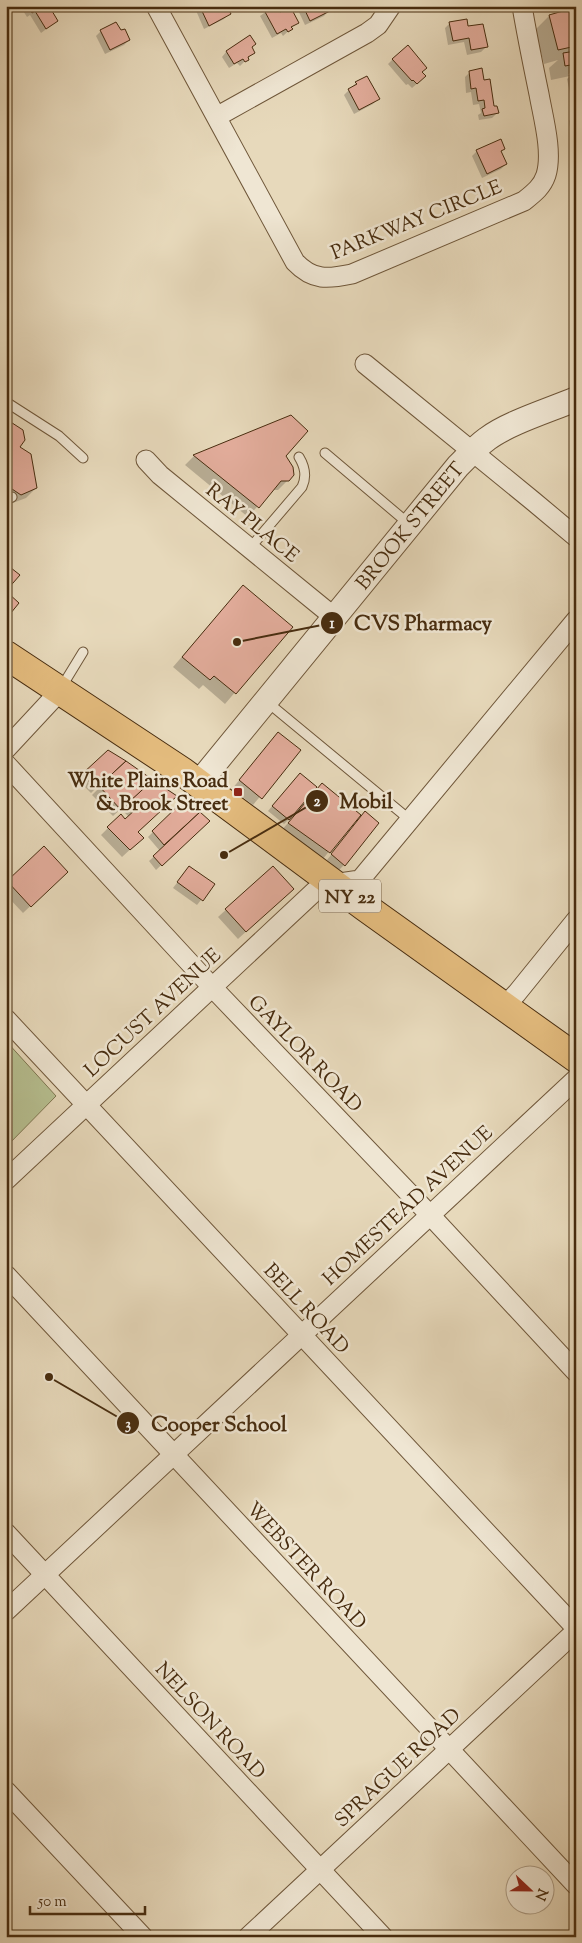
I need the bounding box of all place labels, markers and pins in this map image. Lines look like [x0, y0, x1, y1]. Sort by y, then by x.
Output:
callout: CVS Pharmacy [319, 605, 502, 641]
place label: White Plains Road & Brook Street [67, 768, 229, 820]
callout: Mobil [304, 783, 403, 819]
marker: White Plains Road & Brook Street [232, 786, 244, 798]
callout: Cooper School [116, 1405, 296, 1441]

